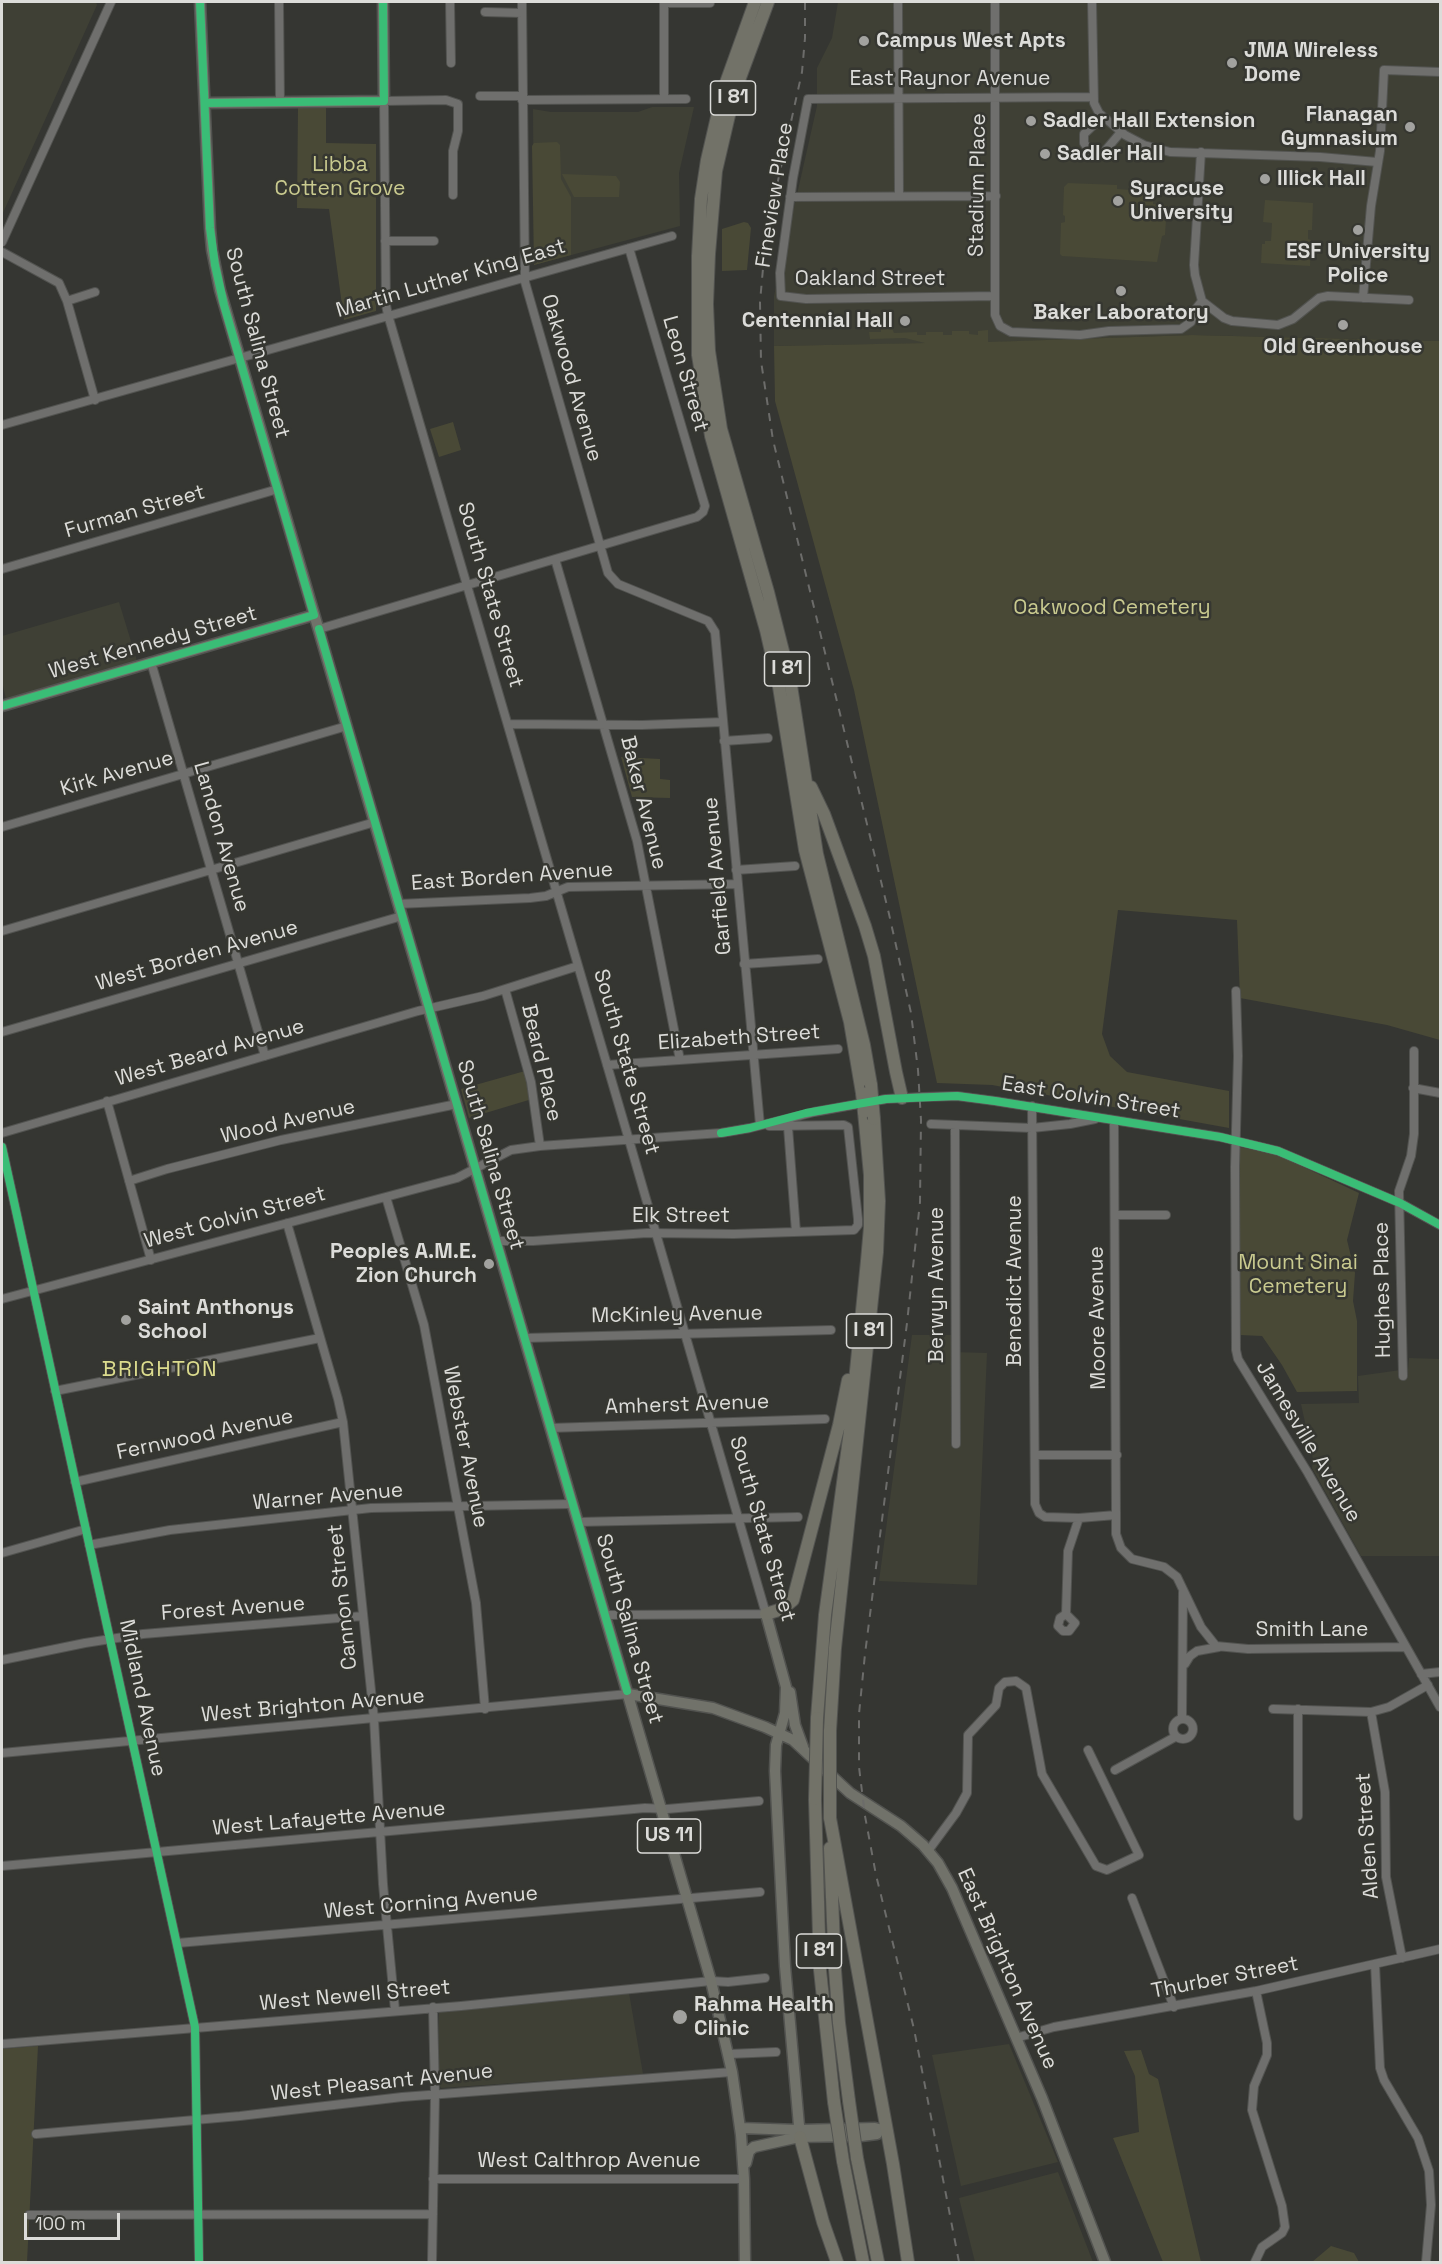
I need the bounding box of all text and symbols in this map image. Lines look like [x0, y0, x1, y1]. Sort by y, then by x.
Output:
place label: Campus West Apts [876, 28, 1066, 54]
marker: Campus West Apts [857, 34, 871, 48]
place label: JMA Wireless Dome [1244, 38, 1378, 88]
marker: JMA Wireless Dome [1225, 56, 1239, 70]
street label: East Raynor Avenue [850, 66, 1050, 92]
road number: I 81 [710, 81, 756, 115]
place label: Flanagan Gymnasium [1281, 102, 1398, 152]
place label: Sadler Hall Extension [1043, 108, 1256, 134]
street label: Stadium Place [964, 113, 992, 257]
marker: Sadler Hall Extension [1024, 114, 1038, 128]
marker: Flanagan Gymnasium [1403, 120, 1417, 134]
street label: Fineview Place [751, 121, 799, 269]
place label: Sadler Hall [1057, 141, 1163, 167]
marker: Sadler Hall [1038, 147, 1052, 161]
park label: Libba Cotten Grove [275, 152, 405, 202]
place label: Illick Hall [1277, 166, 1366, 192]
marker: Illick Hall [1258, 172, 1272, 186]
place label: Syracuse University [1130, 176, 1233, 226]
marker: Syracuse University [1111, 194, 1125, 208]
marker: ESF University Police [1351, 223, 1365, 237]
street label: Martin Luther King East [333, 234, 569, 324]
place label: ESF University Police [1286, 239, 1430, 289]
street label: South Salina Street [219, 245, 295, 441]
street label: Oakland Street [795, 266, 945, 292]
marker: Baker Laboratory [1114, 284, 1128, 298]
street label: Oakwood Avenue [535, 291, 607, 465]
place label: Baker Laboratory [1033, 300, 1209, 326]
place label: Centennial Hall [742, 308, 893, 334]
street label: Leon Street [656, 313, 714, 435]
marker: Centennial Hall [898, 314, 912, 328]
marker: Old Greenhouse [1336, 318, 1350, 332]
place label: Old Greenhouse [1263, 334, 1423, 360]
street label: Furman Street [62, 480, 208, 544]
street label: South State Street [451, 499, 529, 691]
park label: Oakwood Cemetery [1013, 595, 1211, 621]
street label: West Kennedy Street [46, 601, 260, 685]
road number: I 81 [764, 652, 810, 686]
street label: Baker Avenue [614, 734, 672, 872]
street label: Kirk Avenue [57, 746, 177, 802]
street label: Landon Avenue [187, 759, 255, 915]
street label: Garfield Avenue [699, 796, 737, 956]
street label: East Borden Avenue [410, 857, 614, 897]
street label: West Borden Avenue [93, 915, 301, 997]
street label: South State Street [587, 966, 665, 1158]
street label: Beard Place [515, 1002, 567, 1124]
street label: West Beard Avenue [113, 1014, 307, 1092]
street label: Elizabeth Street [657, 1020, 821, 1056]
street label: South Salina Street [451, 1057, 529, 1253]
street label: East Colvin Street [1000, 1071, 1182, 1125]
street label: Wood Avenue [218, 1094, 358, 1150]
street label: West Colvin Street [141, 1182, 329, 1254]
street label: Benedict Avenue [1002, 1195, 1028, 1367]
street label: Elk Street [632, 1203, 730, 1229]
street label: Berwyn Avenue [924, 1207, 950, 1363]
street label: Hughes Place [1369, 1222, 1397, 1358]
place label: Peoples A.M.E. Zion Church [330, 1239, 477, 1289]
street label: Moore Avenue [1084, 1246, 1112, 1390]
park label: Mount Sinai Cemetery [1238, 1250, 1358, 1300]
marker: Peoples A.M.E. Zion Church [482, 1257, 496, 1271]
place label: Saint Anthonys School [138, 1295, 294, 1345]
street label: McKinley Avenue [591, 1301, 763, 1329]
marker: Saint Anthonys School [119, 1313, 133, 1327]
road number: I 81 [846, 1314, 892, 1348]
district label: BRIGHTON [102, 1357, 218, 1383]
street label: Jamesville Avenue [1250, 1357, 1366, 1527]
street label: Webster Avenue [437, 1364, 493, 1530]
street label: Amherst Avenue [604, 1390, 770, 1420]
street label: Fernwood Avenue [114, 1404, 296, 1466]
street label: South State Street [723, 1433, 801, 1625]
street label: Warner Avenue [252, 1478, 404, 1516]
street label: Cannon Street [323, 1523, 363, 1671]
street label: South Salina Street [590, 1531, 668, 1727]
street label: Forest Avenue [160, 1591, 306, 1627]
street label: Midland Avenue [113, 1617, 171, 1779]
street label: Smith Lane [1256, 1617, 1368, 1643]
street label: West Brighton Avenue [200, 1684, 426, 1728]
street label: Alden Street [1351, 1772, 1385, 1900]
street label: West Lafayette Avenue [211, 1796, 447, 1842]
road number: US 11 [638, 1819, 700, 1853]
street label: East Brighton Avenue [951, 1865, 1063, 2073]
street label: West Corning Avenue [323, 1881, 539, 1925]
road number: I 81 [796, 1934, 842, 1968]
street label: Thurber Street [1149, 1951, 1301, 2005]
street label: West Newell Street [259, 1975, 451, 2017]
place label: Rahma Health Clinic [694, 1992, 834, 2042]
marker: Rahma Health Clinic [671, 2008, 689, 2026]
street label: West Pleasant Avenue [270, 2059, 494, 2107]
street label: West Calthrop Avenue [477, 2148, 701, 2174]
scale bar [27, 2201, 123, 2239]
text: 100 m [35, 2212, 86, 2235]

